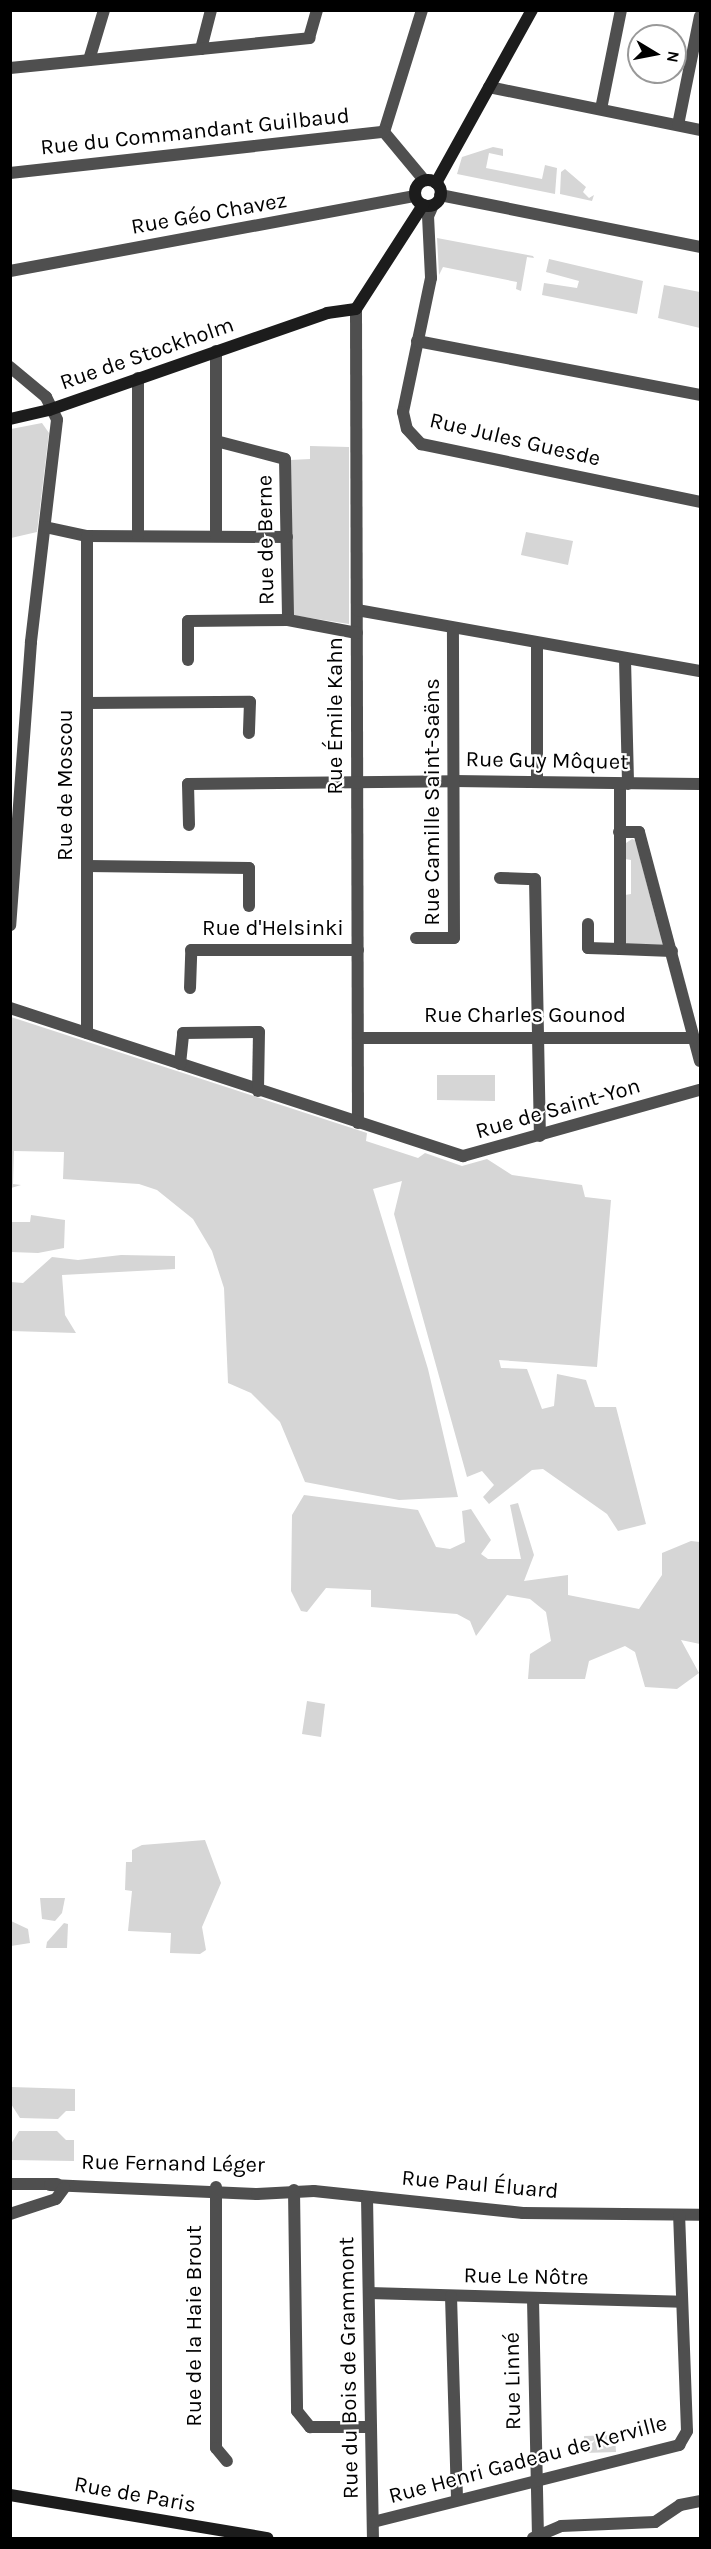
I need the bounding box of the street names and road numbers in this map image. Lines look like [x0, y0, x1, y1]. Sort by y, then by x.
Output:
street label: Rue du Commandant Guilbaud [39, 103, 351, 161]
street label: Rue Géo Chavez [129, 187, 289, 241]
street label: Rue de Stockholm [57, 312, 237, 396]
street label: Rue Jules Guesde [427, 408, 603, 472]
street label: Rue de Berne [252, 475, 280, 605]
street label: Rue Émile Kahn [323, 637, 349, 795]
street label: Rue Camille Saint-Saëns [420, 678, 446, 926]
street label: Rue de Moscou [53, 709, 79, 861]
street label: Rue Guy Môquet [465, 746, 629, 776]
street label: Rue d'Helsinki [202, 916, 344, 942]
street label: Rue Charles Gounod [424, 1003, 626, 1029]
street label: Rue de Saint-Yon [473, 1073, 643, 1145]
street label: Rue Fernand Léger [81, 2149, 265, 2179]
street label: Rue Paul Éluard [401, 2165, 559, 2205]
street label: Rue de la Haie Brout [182, 2225, 208, 2427]
street label: Rue du Bois de Grammont [334, 2237, 364, 2499]
street label: Rue Le Nôtre [463, 2263, 589, 2291]
street label: Rue Linné [499, 2332, 527, 2430]
street label: Rue Henri Gadeau de Kerville [386, 2410, 670, 2510]
street label: Rue de Paris [72, 2471, 198, 2519]

